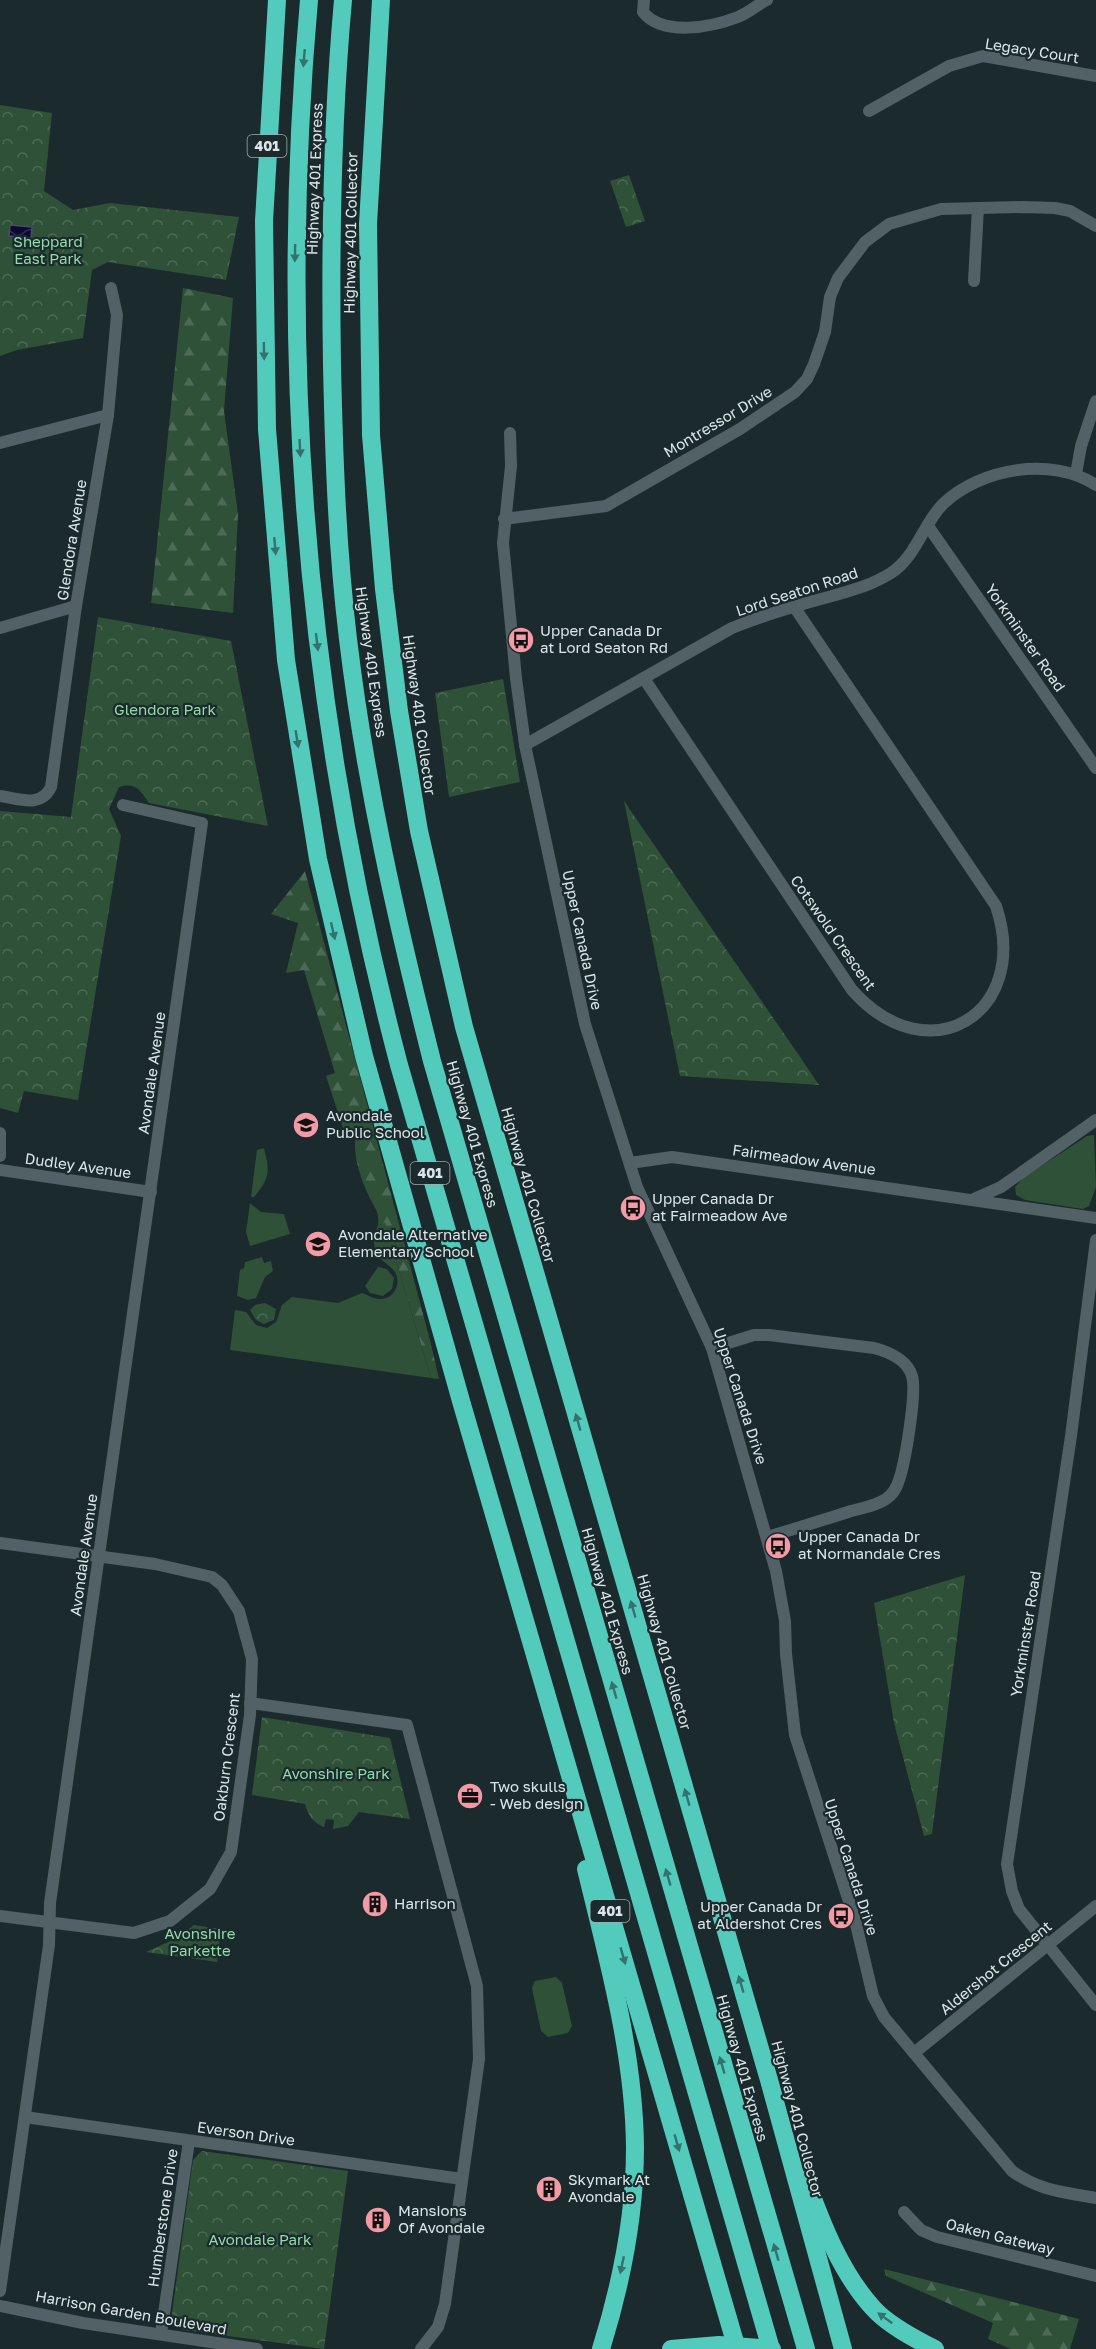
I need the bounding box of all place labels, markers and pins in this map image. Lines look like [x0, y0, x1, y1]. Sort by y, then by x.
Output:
place label: Upper Canada Dr at Lord Seaton Rd [540, 621, 668, 656]
bus stop icon: Upper Canada Dr at Lord Seaton Rd [506, 625, 536, 655]
place label: Avondale Public School [326, 1106, 425, 1141]
school or university icon: Avondale Public School [291, 1110, 321, 1140]
place label: Upper Canada Dr at Fairmeadow Ave [652, 1189, 788, 1224]
bus stop icon: Upper Canada Dr at Fairmeadow Ave [618, 1193, 648, 1223]
place label: Avondale Alternative Elementary School [338, 1225, 488, 1260]
school or university icon: Avondale Alternative Elementary School [303, 1229, 333, 1259]
place label: Upper Canada Dr at Normandale Cres [798, 1527, 941, 1562]
bus stop icon: Upper Canada Dr at Normandale Cres [763, 1531, 793, 1561]
place label: Two skulls - Web design [490, 1777, 583, 1812]
office icon: Two skulls - Web design [455, 1781, 485, 1811]
building icon: Harrison [360, 1889, 390, 1919]
place label: Harrison [394, 1894, 456, 1912]
place label: Upper Canada Dr at Aldershot Cres [697, 1897, 822, 1932]
bus stop icon: Upper Canada Dr at Aldershot Cres [826, 1901, 856, 1931]
place label: Skymark At Avondale [568, 2170, 650, 2205]
building icon: Skymark At Avondale [534, 2174, 564, 2204]
place label: Mansions Of Avondale [398, 2201, 485, 2236]
building icon: Mansions Of Avondale [363, 2205, 393, 2235]

